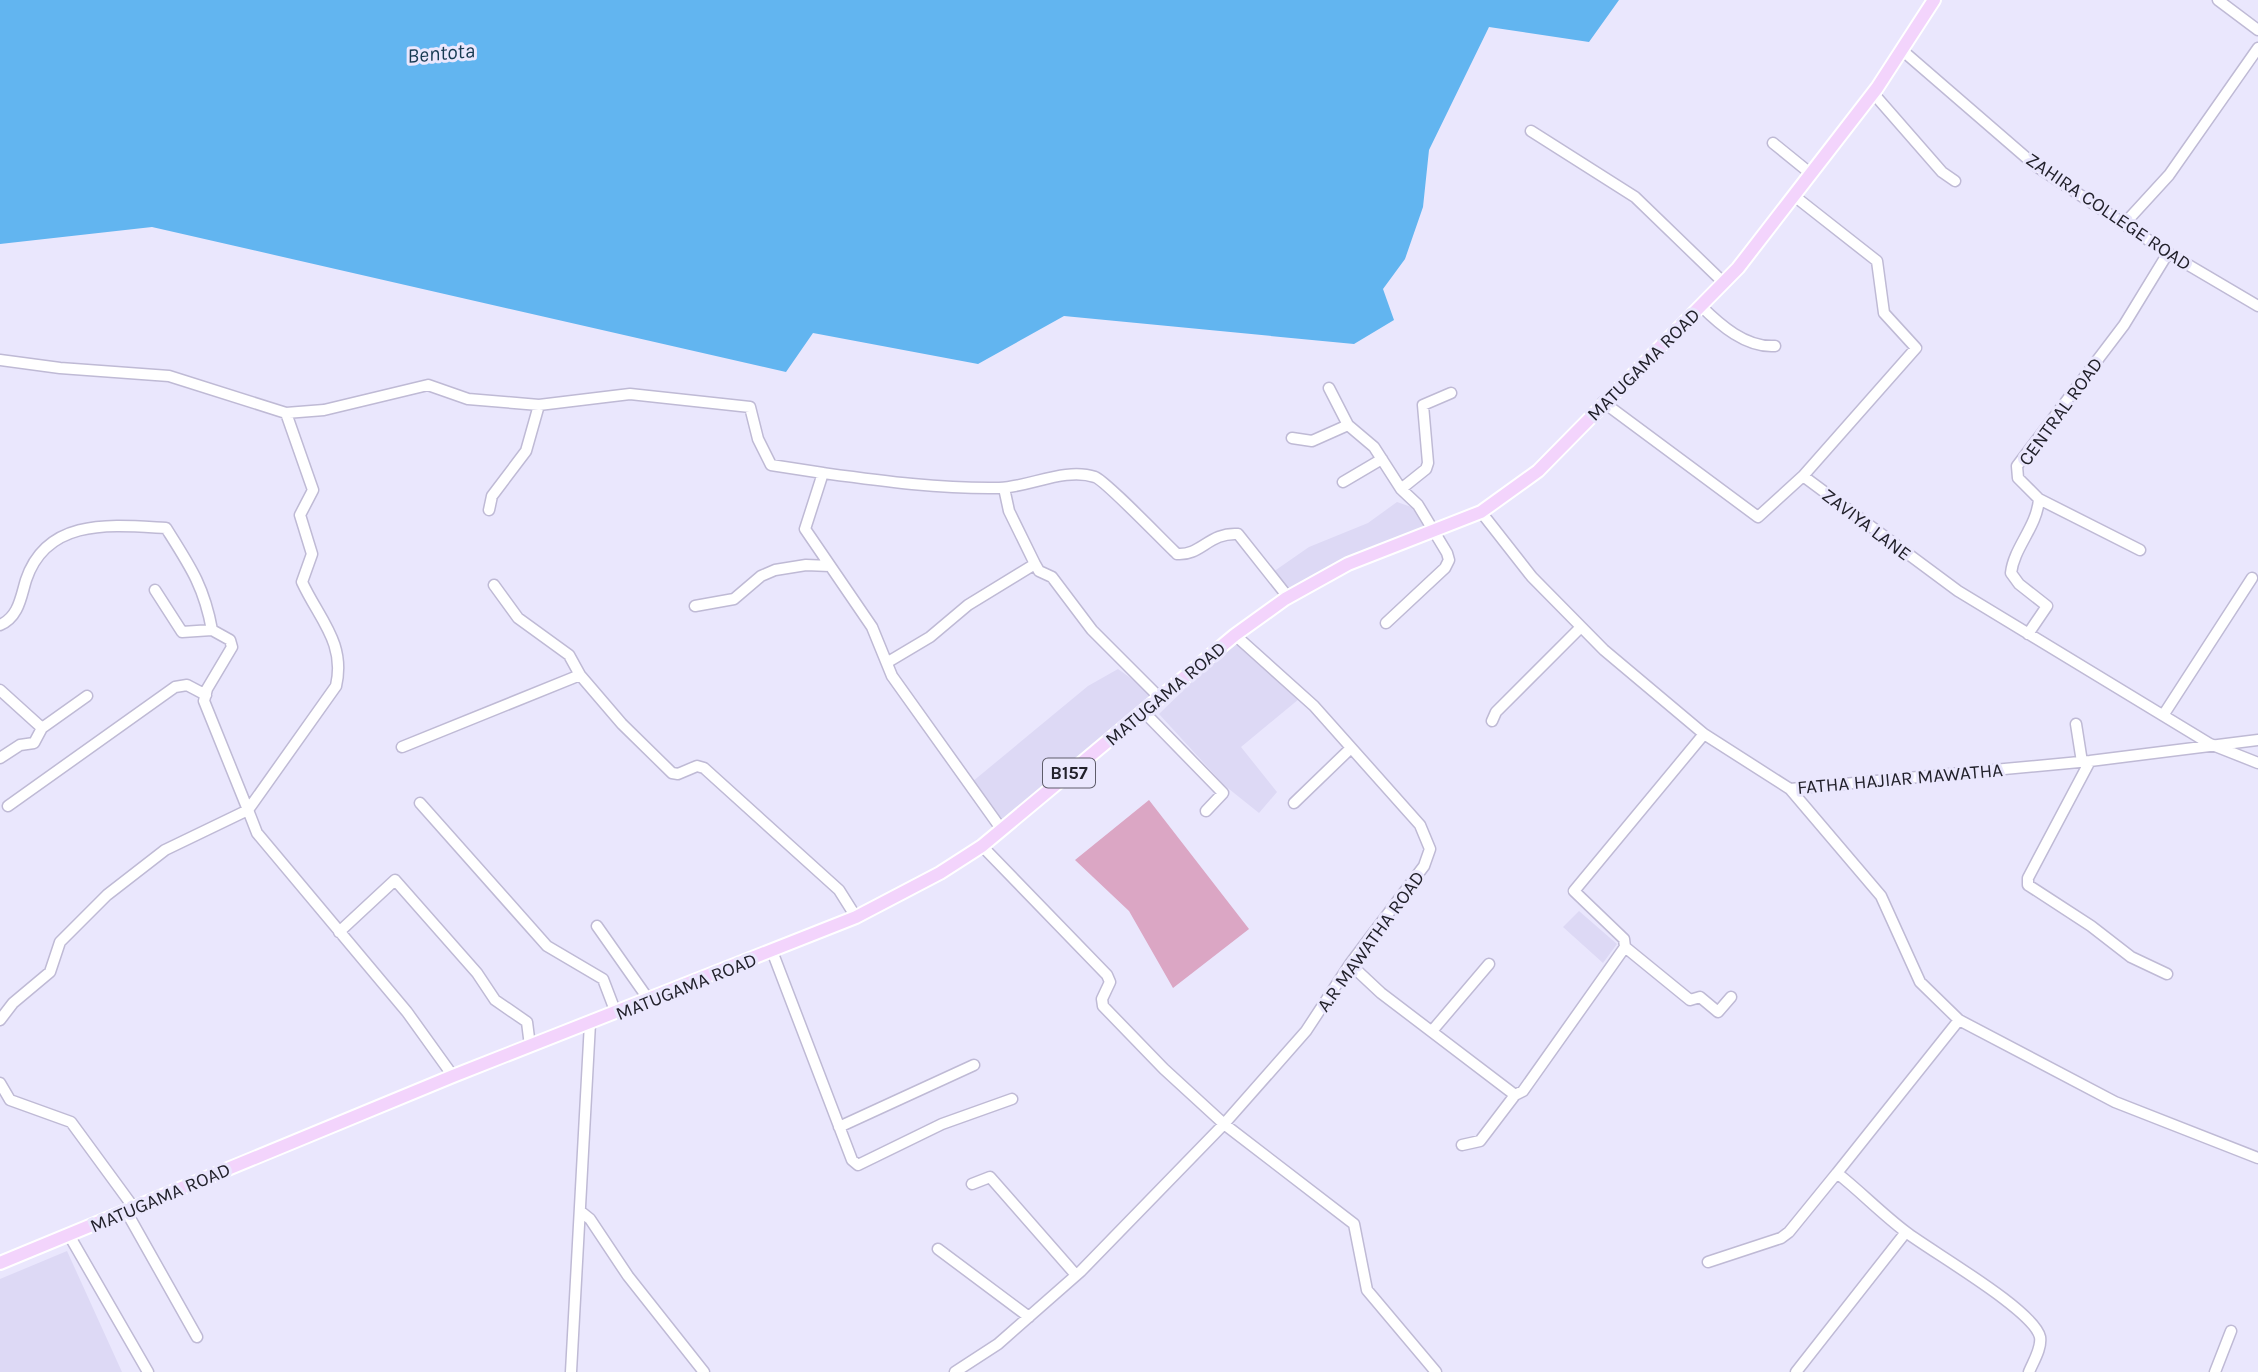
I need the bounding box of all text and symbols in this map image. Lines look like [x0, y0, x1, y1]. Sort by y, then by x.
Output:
water label: Bentota [406, 38, 476, 68]
street label: ZAHIRA COLLEGE ROAD [2022, 148, 2195, 275]
street label: MATUGAMA ROAD [1583, 304, 1705, 426]
street label: CENTRAL ROAD [2014, 353, 2107, 470]
street label: ZAVIYA LANE [1818, 484, 1915, 565]
street label: MATUGAMA ROAD [1101, 637, 1230, 750]
road number: B157 [1043, 758, 1095, 788]
street label: FATHA HAJIAR MAWATHA [1796, 759, 2004, 799]
street label: A.R MAWATHA ROAD [1312, 867, 1429, 1016]
street label: MATUGAMA ROAD [613, 949, 760, 1025]
street label: MATUGAMA ROAD [87, 1158, 234, 1237]

